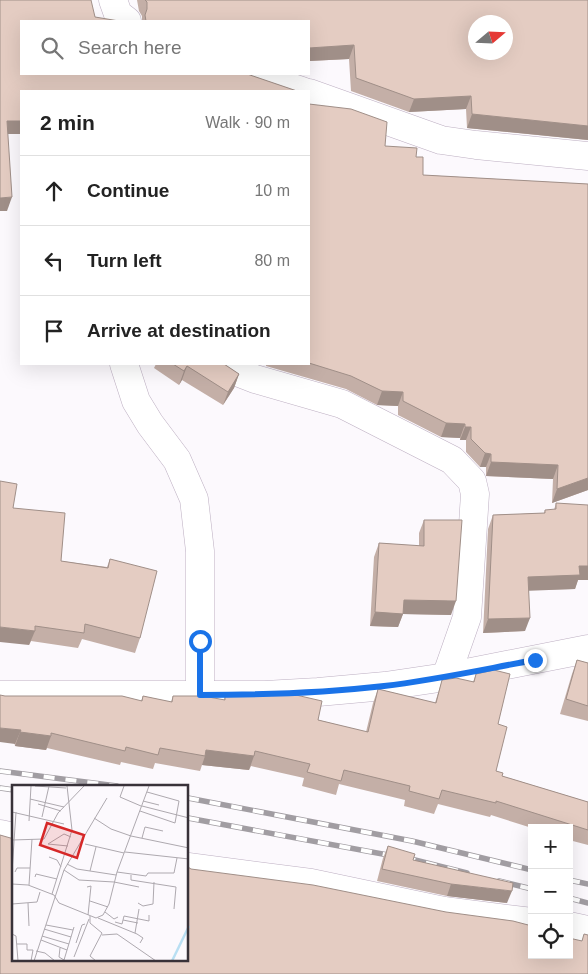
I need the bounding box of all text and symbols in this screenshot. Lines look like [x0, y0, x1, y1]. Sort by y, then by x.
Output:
north arrow [468, 15, 513, 60]
search box [20, 20, 310, 75]
icon: search [38, 34, 66, 62]
text: Search here [78, 37, 182, 58]
text: 2 min [40, 111, 95, 134]
text: Walk · 90 m [205, 114, 290, 131]
icon: ahead [40, 177, 68, 205]
text: Continue [87, 180, 169, 201]
text: 10 m [254, 182, 290, 199]
icon: left [40, 247, 68, 275]
text: Turn left [87, 250, 162, 271]
text: 80 m [254, 252, 290, 269]
icon: arrive [40, 317, 68, 345]
text: Arrive at destination [87, 320, 271, 341]
route start [189, 630, 212, 653]
route end [524, 649, 547, 672]
inset map [12, 785, 189, 962]
map controls [528, 824, 573, 959]
button: + [528, 824, 573, 869]
button: − [528, 869, 573, 914]
button: locate [528, 914, 573, 959]

